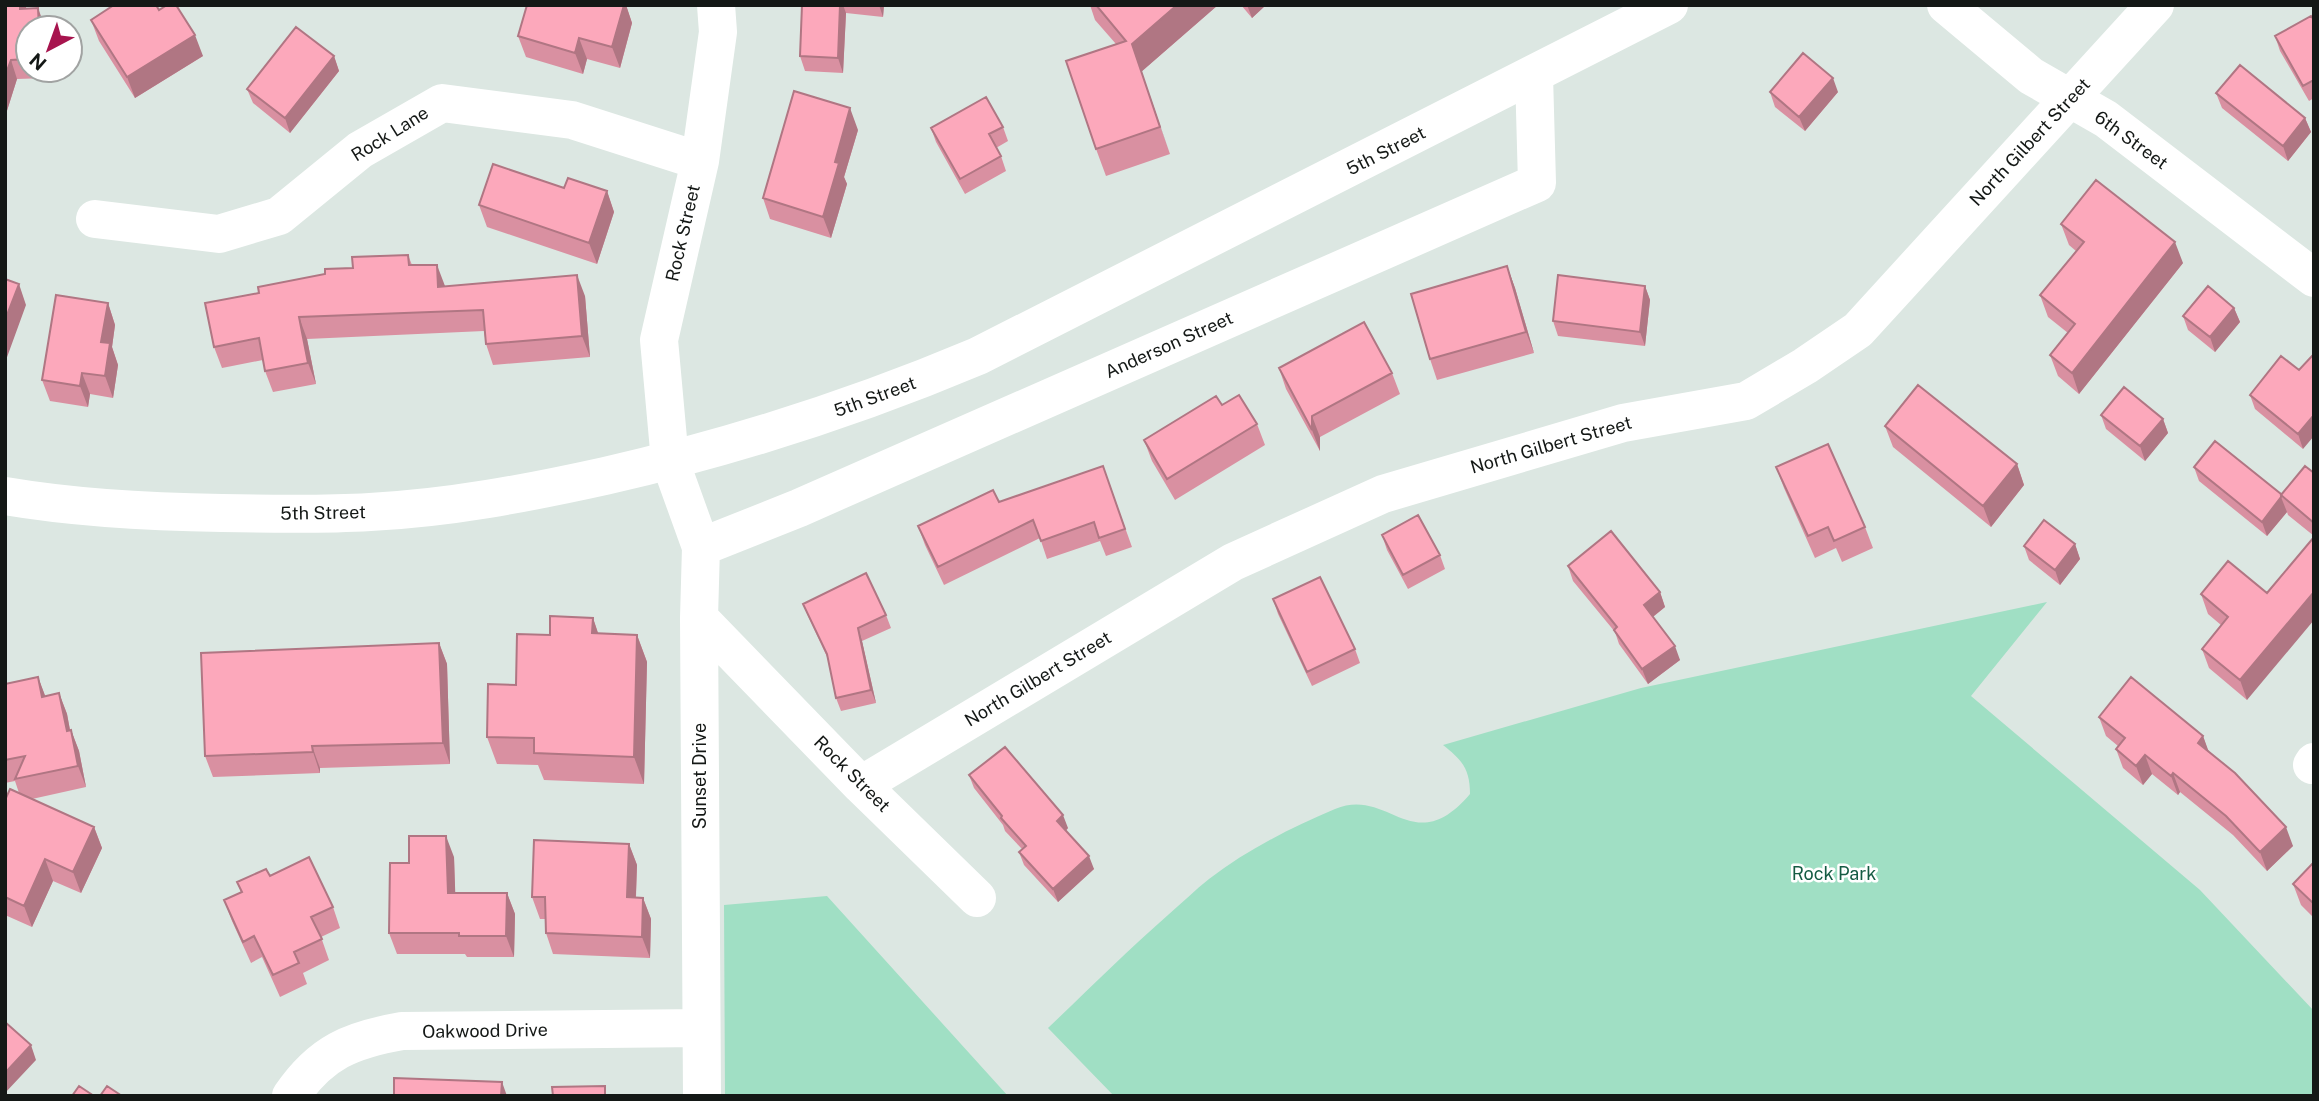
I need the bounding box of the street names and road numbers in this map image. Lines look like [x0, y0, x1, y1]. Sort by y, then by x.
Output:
street label: North Gilbert Street [1965, 73, 2094, 210]
street label: Rock Lane [347, 102, 432, 165]
street label: 6th Street [2091, 106, 2172, 173]
street label: 5th Street [1343, 122, 1429, 179]
street label: Rock Street [661, 182, 704, 283]
street label: Anderson Street [1102, 307, 1236, 382]
street label: 5th Street [831, 372, 919, 421]
street label: North Gilbert Street [1468, 411, 1634, 478]
street label: 5th Street [280, 501, 366, 524]
street label: North Gilbert Street [961, 627, 1115, 731]
street label: Sunset Drive [689, 723, 710, 829]
street label: Rock Street [810, 731, 895, 816]
street label: Oakwood Drive [422, 1019, 548, 1042]

